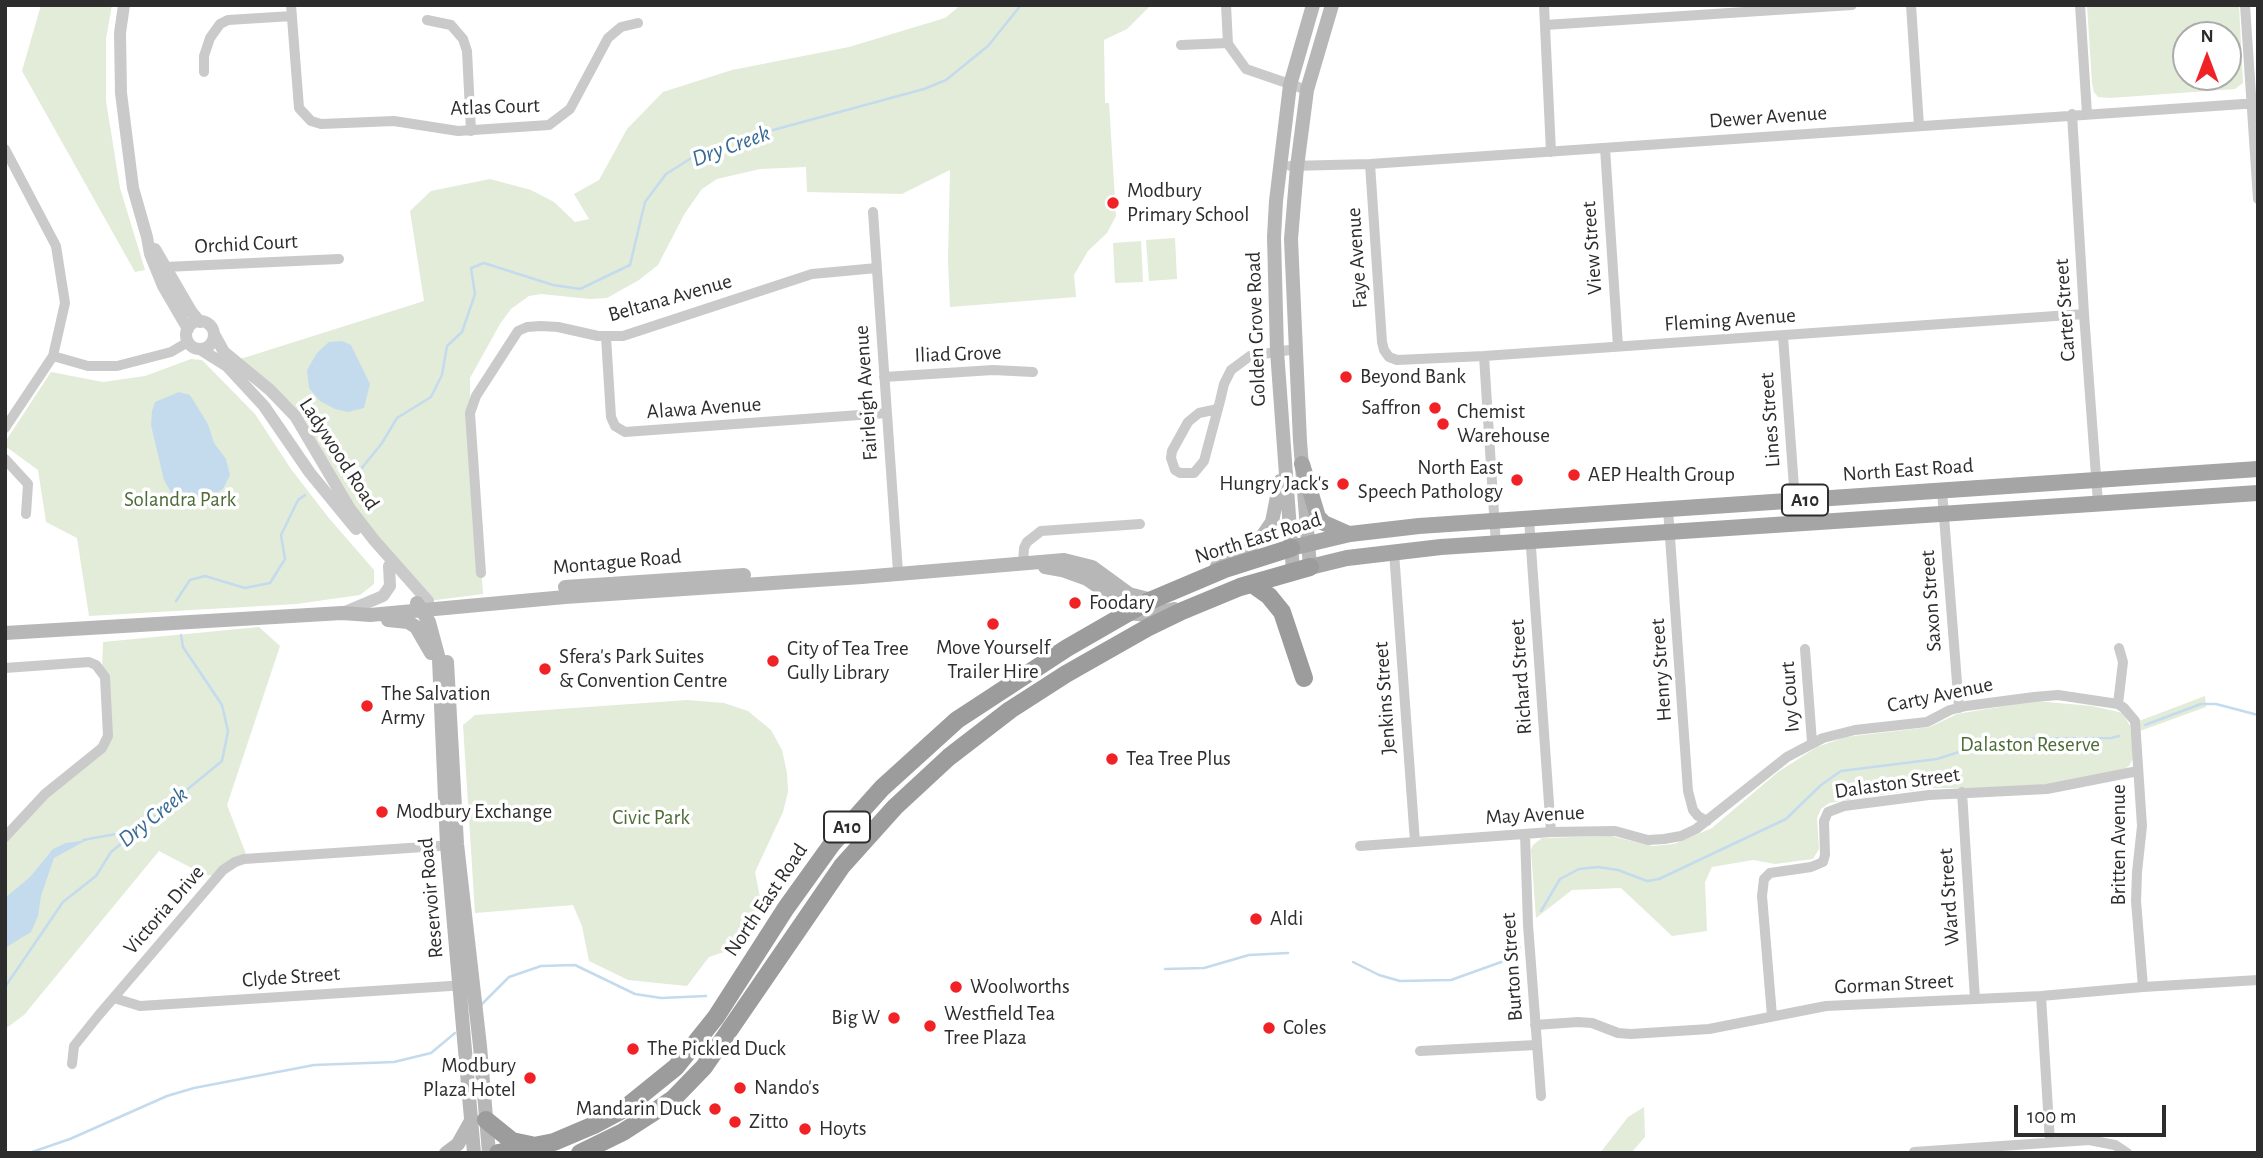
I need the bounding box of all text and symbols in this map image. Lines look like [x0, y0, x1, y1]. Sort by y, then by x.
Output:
north arrow [2172, 21, 2242, 91]
text: N [2200, 27, 2214, 46]
street label: Atlas Court [450, 93, 540, 121]
street label: Dewer Avenue [1708, 100, 1828, 134]
water label: Dry Creek [688, 119, 774, 173]
place label: Modbury Primary School [1127, 178, 1250, 228]
marker: Modbury Primary School [1105, 195, 1121, 211]
street label: View Street [1576, 200, 1608, 296]
street label: Faye Avenue [1341, 207, 1373, 309]
street label: Orchid Court [194, 229, 298, 259]
street label: Golden Grove Road [1241, 251, 1271, 407]
street label: Carter Street [2049, 258, 2081, 362]
street label: Beltana Avenue [605, 268, 735, 328]
street label: Fleming Avenue [1663, 303, 1797, 337]
street label: Fairleigh Avenue [849, 324, 883, 462]
street label: Iliad Grove [914, 340, 1002, 368]
place label: Beyond Bank [1360, 364, 1466, 390]
marker: Beyond Bank [1338, 369, 1354, 385]
street label: Lines Street [1754, 372, 1786, 468]
street label: Alawa Avenue [646, 391, 762, 425]
street label: Ladywood Road [293, 393, 385, 515]
place label: Saffron [1362, 395, 1421, 421]
place label: Chemist Warehouse [1457, 399, 1550, 449]
marker: Saffron [1427, 400, 1443, 416]
marker: Chemist Warehouse [1435, 416, 1451, 432]
street label: North East Road [1842, 453, 1974, 487]
place label: North East Speech Pathology [1358, 455, 1503, 505]
place label: AEP Health Group [1588, 462, 1735, 488]
marker: AEP Health Group [1566, 467, 1582, 483]
place label: Hungry Jack's [1219, 471, 1329, 497]
marker: North East Speech Pathology [1509, 472, 1525, 488]
marker: Hungry Jack's [1335, 476, 1351, 492]
road number: A10 [1782, 485, 1828, 516]
park label: Solandra Park [124, 487, 236, 513]
street label: North East Road [1192, 507, 1324, 569]
street label: Montague Road [551, 544, 683, 580]
street label: Saxon Street [1915, 549, 1947, 653]
place label: Foodary [1089, 590, 1154, 616]
marker: Foodary [1067, 595, 1083, 611]
marker: Move Yourself Trailer Hire [985, 616, 1001, 632]
street label: Richard Street [1504, 618, 1538, 736]
street label: Henry Street [1645, 618, 1677, 722]
place label: Move Yourself Trailer Hire [936, 635, 1050, 685]
place label: City of Tea Tree Gully Library [787, 636, 909, 686]
street label: Jenkins Street [1368, 641, 1402, 755]
place label: Sfera's Park Suites & Convention Centre [559, 644, 728, 694]
marker: City of Tea Tree Gully Library [765, 653, 781, 669]
marker: Sfera's Park Suites & Convention Centre [537, 661, 553, 677]
street label: Ivy Court [1775, 661, 1805, 733]
street label: Carty Avenue [1885, 671, 1995, 719]
place label: The Salvation Army [381, 681, 490, 731]
marker: The Salvation Army [359, 698, 375, 714]
park label: Dalaston Reserve [1960, 732, 2100, 758]
place label: Tea Tree Plus [1126, 746, 1231, 772]
marker: Tea Tree Plus [1104, 751, 1120, 767]
street label: Dalaston Street [1833, 762, 1961, 804]
water label: Dry Creek [113, 781, 193, 853]
street label: Britten Avenue [2106, 784, 2132, 906]
place label: Modbury Exchange [396, 799, 552, 825]
street label: May Avenue [1485, 800, 1585, 830]
marker: Modbury Exchange [374, 804, 390, 820]
park label: Civic Park [612, 805, 690, 831]
road number: A10 [824, 812, 870, 842]
street label: Reservoir Road [413, 837, 449, 959]
street label: North East Road [719, 839, 813, 961]
street label: Ward Street [1933, 847, 1965, 947]
street label: Victoria Drive [118, 860, 210, 960]
place label: Aldi [1270, 906, 1303, 932]
marker: Aldi [1248, 911, 1264, 927]
street label: Burton Street [1496, 912, 1528, 1022]
street label: Clyde Street [241, 961, 341, 993]
street label: Gorman Street [1834, 968, 1954, 1000]
place label: Woolworths [970, 974, 1070, 1000]
marker: Woolworths [948, 979, 964, 995]
place label: Westfield Tea Tree Plaza [944, 1001, 1055, 1051]
place label: Big W [831, 1005, 880, 1031]
marker: Big W [886, 1010, 902, 1026]
place label: Coles [1283, 1015, 1326, 1041]
marker: Westfield Tea Tree Plaza [922, 1018, 938, 1034]
marker: Coles [1261, 1020, 1277, 1036]
place label: The Pickled Duck [647, 1036, 786, 1062]
marker: The Pickled Duck [625, 1041, 641, 1057]
place label: Modbury Plaza Hotel [423, 1053, 516, 1103]
marker: Modbury Plaza Hotel [522, 1070, 538, 1086]
place label: Nando's [754, 1075, 820, 1101]
marker: Nando's [732, 1080, 748, 1096]
scale bar [2018, 1092, 2170, 1136]
place label: Mandarin Duck [576, 1096, 701, 1122]
marker: Mandarin Duck [707, 1101, 723, 1117]
text: 100 m [2027, 1106, 2077, 1127]
place label: Zitto [749, 1109, 789, 1135]
marker: Zitto [727, 1114, 743, 1130]
place label: Hoyts [819, 1116, 866, 1142]
marker: Hoyts [797, 1121, 813, 1137]

